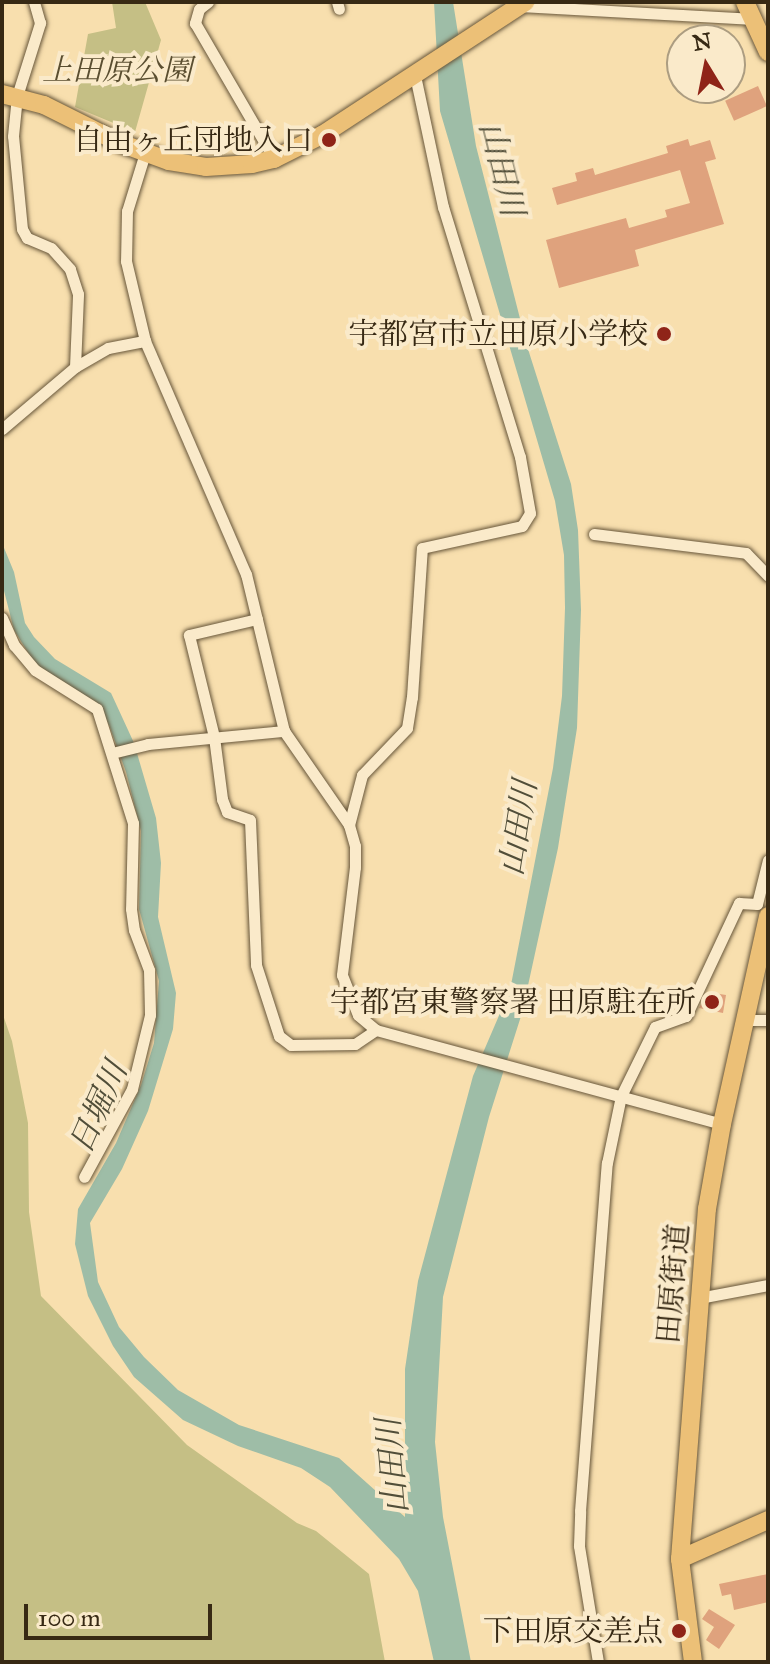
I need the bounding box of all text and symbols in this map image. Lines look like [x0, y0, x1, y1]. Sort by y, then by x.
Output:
north arrow [666, 24, 746, 104]
text: N [691, 27, 714, 57]
park label: 上田原公園 [42, 52, 192, 88]
water label: 山田川 [471, 118, 531, 220]
place label: 自由ヶ丘団地入口 [73, 122, 313, 158]
marker: 自由ヶ丘団地入口 [320, 131, 338, 149]
place label: 宇都宮市立田原小学校 [348, 316, 648, 352]
marker: 宇都宮市立田原小学校 [655, 325, 673, 343]
water label: 山田川 [493, 778, 545, 878]
place label: 宇都宮東警察署 田原駐在所 [330, 984, 696, 1020]
marker: 宇都宮東警察署 田原駐在所 [703, 993, 721, 1011]
water label: 日堀川 [62, 1056, 136, 1160]
street label: 田原街道 [650, 1223, 696, 1345]
water label: 山田川 [370, 1417, 416, 1515]
scale bar [28, 1588, 216, 1638]
text: 100 m [38, 1603, 101, 1633]
place label: 下田原交差点 [483, 1613, 663, 1649]
marker: 下田原交差点 [670, 1622, 688, 1640]

